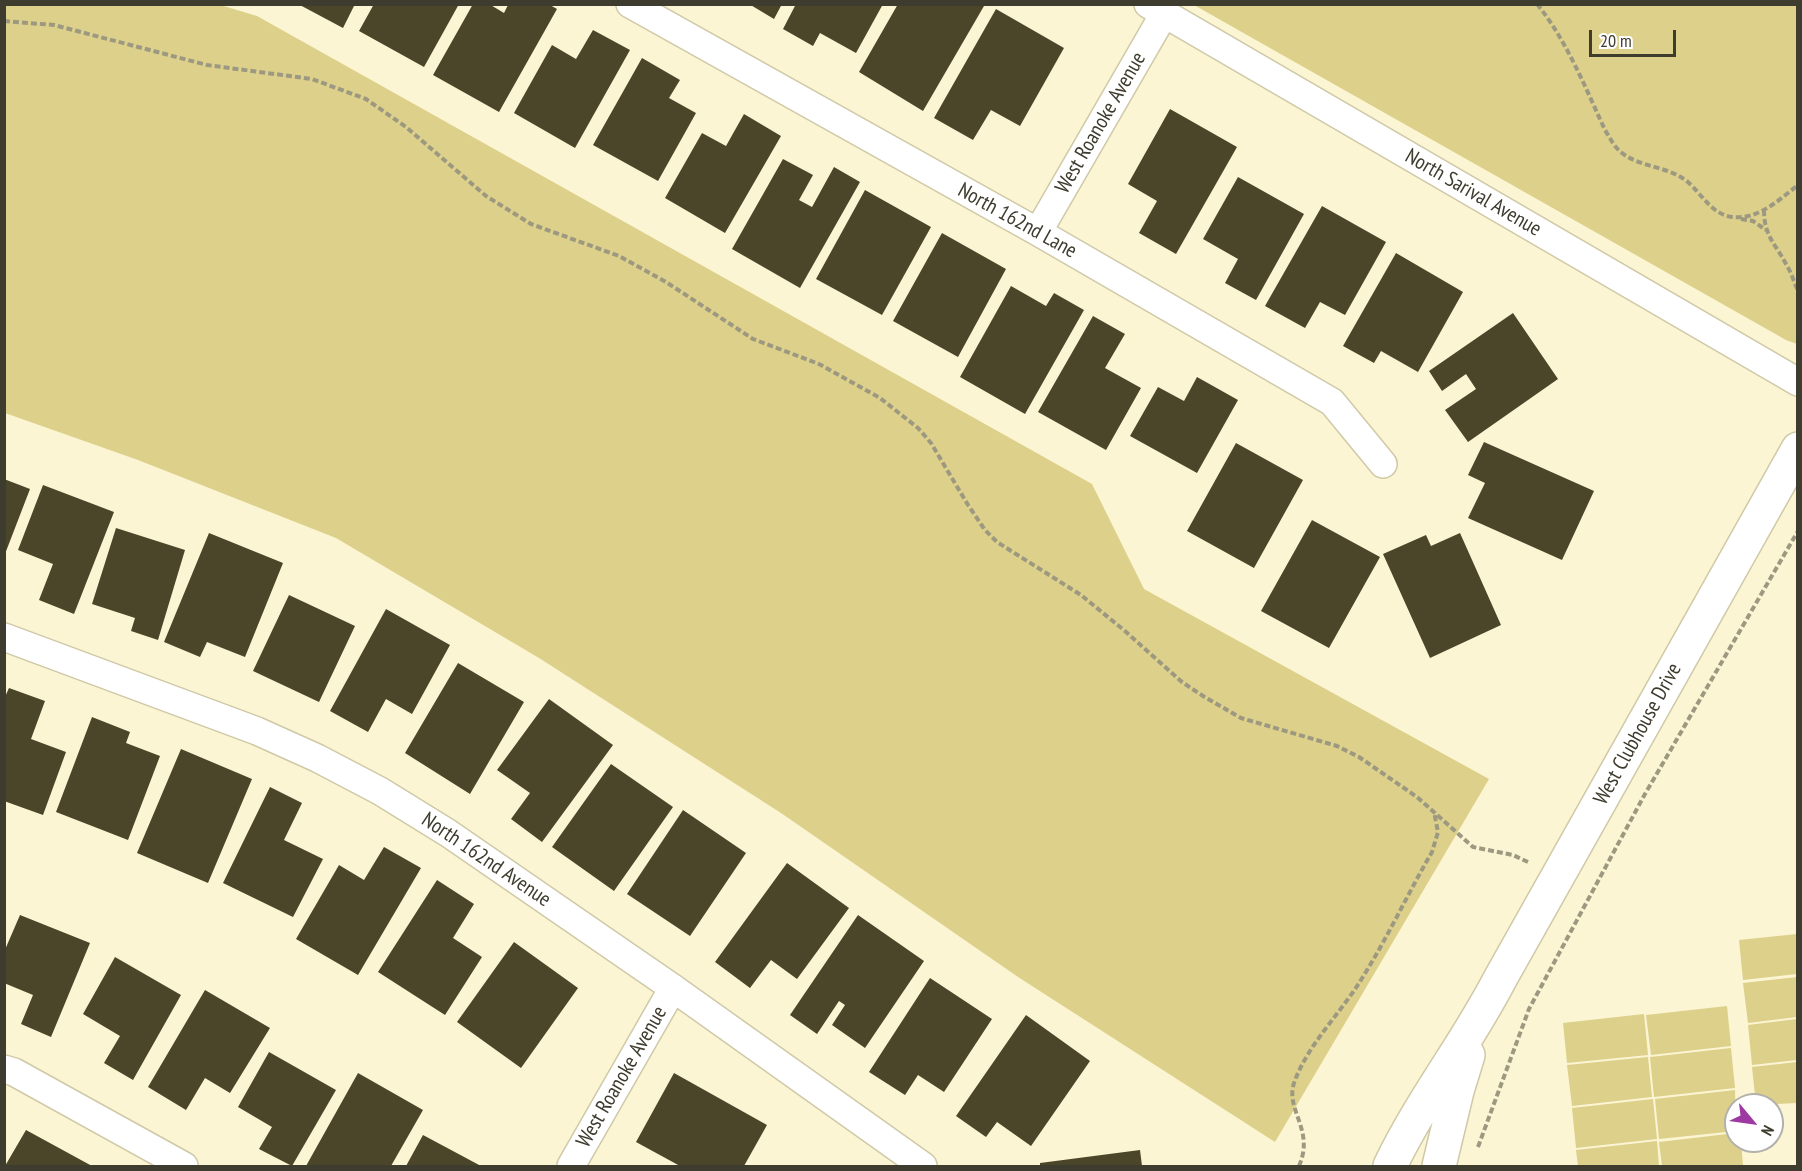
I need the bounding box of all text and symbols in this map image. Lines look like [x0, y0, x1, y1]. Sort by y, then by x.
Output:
scale bar [1592, 18, 1679, 56]
text: 20 m [1600, 29, 1632, 52]
street label: West Roanoke Avenue [1050, 48, 1152, 198]
street label: North Sarival Avenue [1401, 144, 1545, 242]
street label: North 162nd Lane [953, 178, 1081, 264]
street label: West Clubhouse Drive [1589, 659, 1687, 809]
street label: North 162nd Avenue [417, 808, 555, 912]
street label: West Roanoke Avenue [571, 1002, 673, 1152]
north arrow [1724, 1093, 1784, 1153]
text: N [1757, 1122, 1779, 1139]

